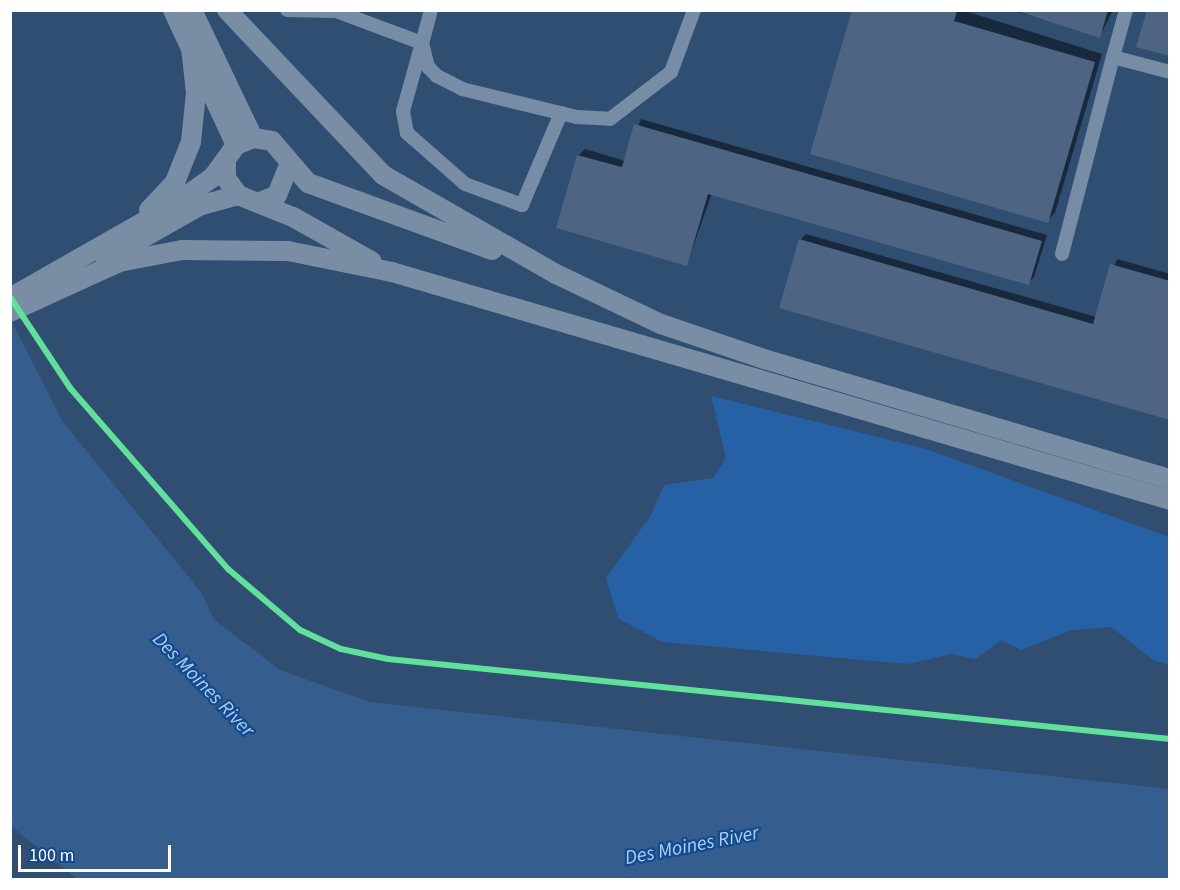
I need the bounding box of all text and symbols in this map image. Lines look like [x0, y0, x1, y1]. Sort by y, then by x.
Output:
water label: Des Moines River [147, 628, 259, 742]
water label: Des Moines River [623, 821, 761, 871]
scale bar [21, 833, 174, 871]
text: 100 m [29, 843, 74, 868]

